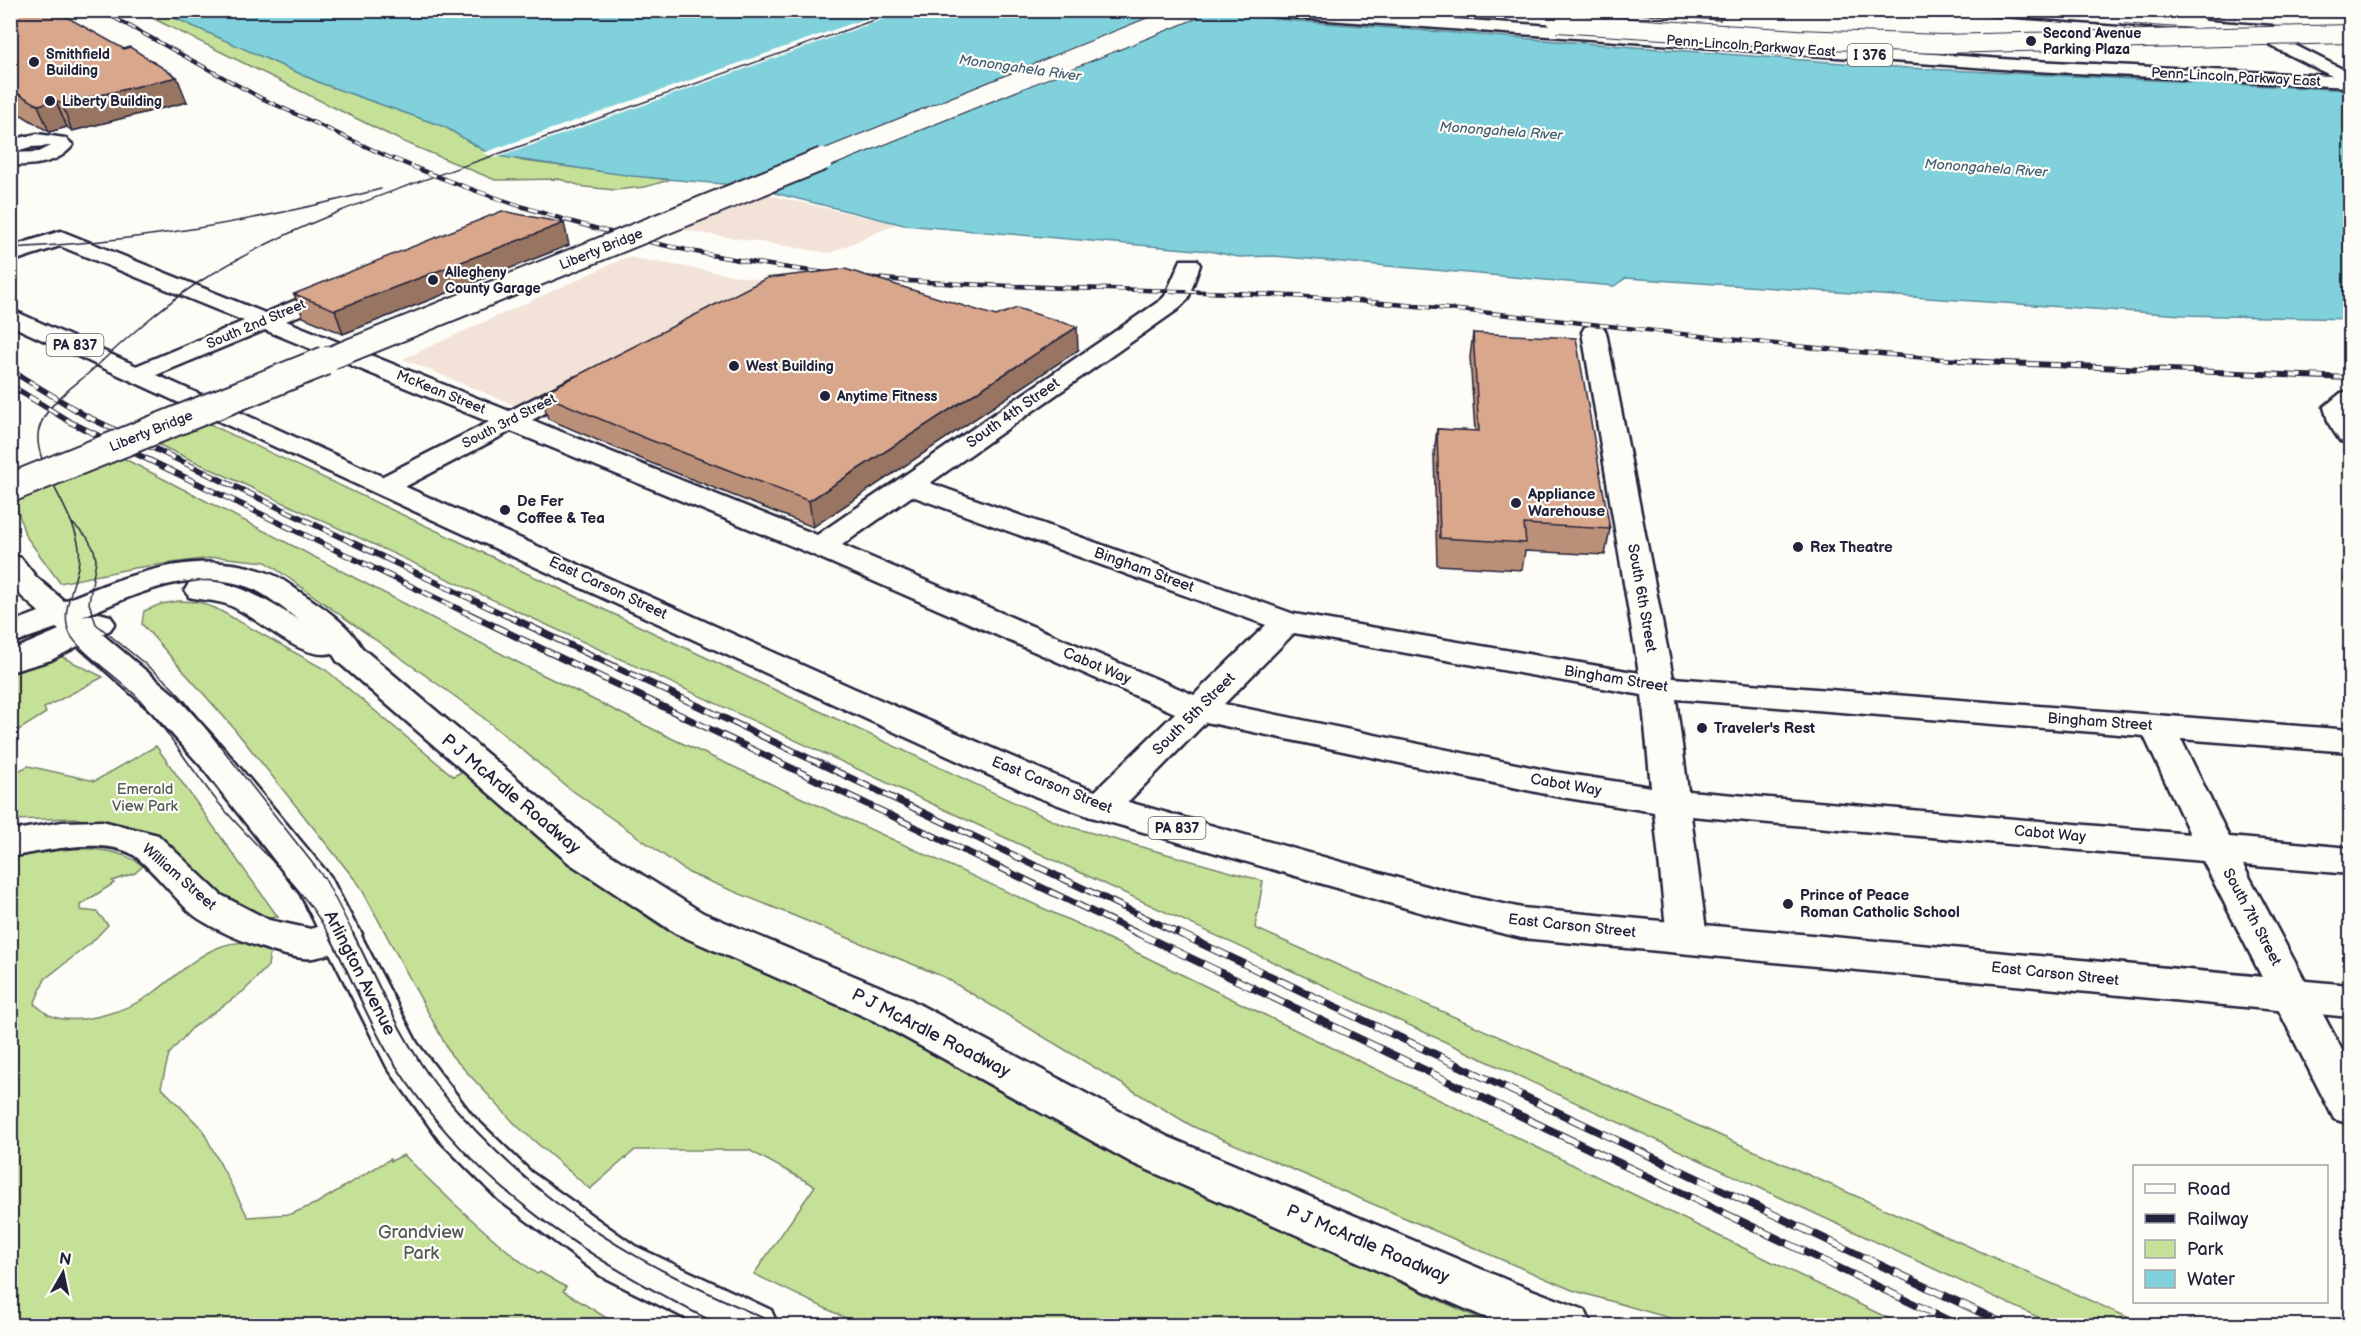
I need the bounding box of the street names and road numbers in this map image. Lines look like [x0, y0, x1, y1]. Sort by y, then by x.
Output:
street label: Penn-Lincoln Parkway East [1666, 32, 1837, 60]
road number: I 376 [1848, 44, 1892, 66]
street label: Penn-Lincoln Parkway East [2151, 64, 2322, 90]
street label: Liberty Bridge [557, 225, 645, 273]
street label: South 2nd Street [204, 295, 309, 353]
road number: PA 837 [46, 334, 104, 356]
street label: McKean Street [394, 366, 489, 418]
street label: South 4th Street [963, 374, 1064, 452]
street label: South 3rd Street [459, 390, 559, 452]
street label: Liberty Bridge [107, 407, 195, 455]
street label: South 6th Street [1623, 542, 1661, 654]
street label: Bingham Street [1091, 543, 1197, 597]
street label: East Carson Street [546, 552, 671, 624]
street label: Cabot Way [1060, 643, 1134, 689]
street label: Bingham Street [1563, 661, 1670, 697]
street label: South 5th Street [1149, 668, 1240, 759]
street label: Bingham Street [2047, 709, 2153, 735]
street label: P J McArdle Roadway [437, 730, 585, 859]
street label: East Carson Street [989, 752, 1115, 818]
street label: Cabot Way [1529, 769, 1603, 801]
road number: PA 837 [1148, 817, 1206, 839]
street label: Cabot Way [2013, 821, 2087, 847]
street label: William Street [138, 839, 220, 915]
street label: South 7th Street [2218, 865, 2286, 969]
street label: Arlington Avenue [320, 907, 401, 1039]
street label: East Carson Street [1507, 910, 1637, 942]
street label: East Carson Street [1990, 958, 2120, 990]
street label: P J McArdle Roadway [848, 984, 1014, 1082]
street label: P J McArdle Roadway [1283, 1200, 1453, 1288]

